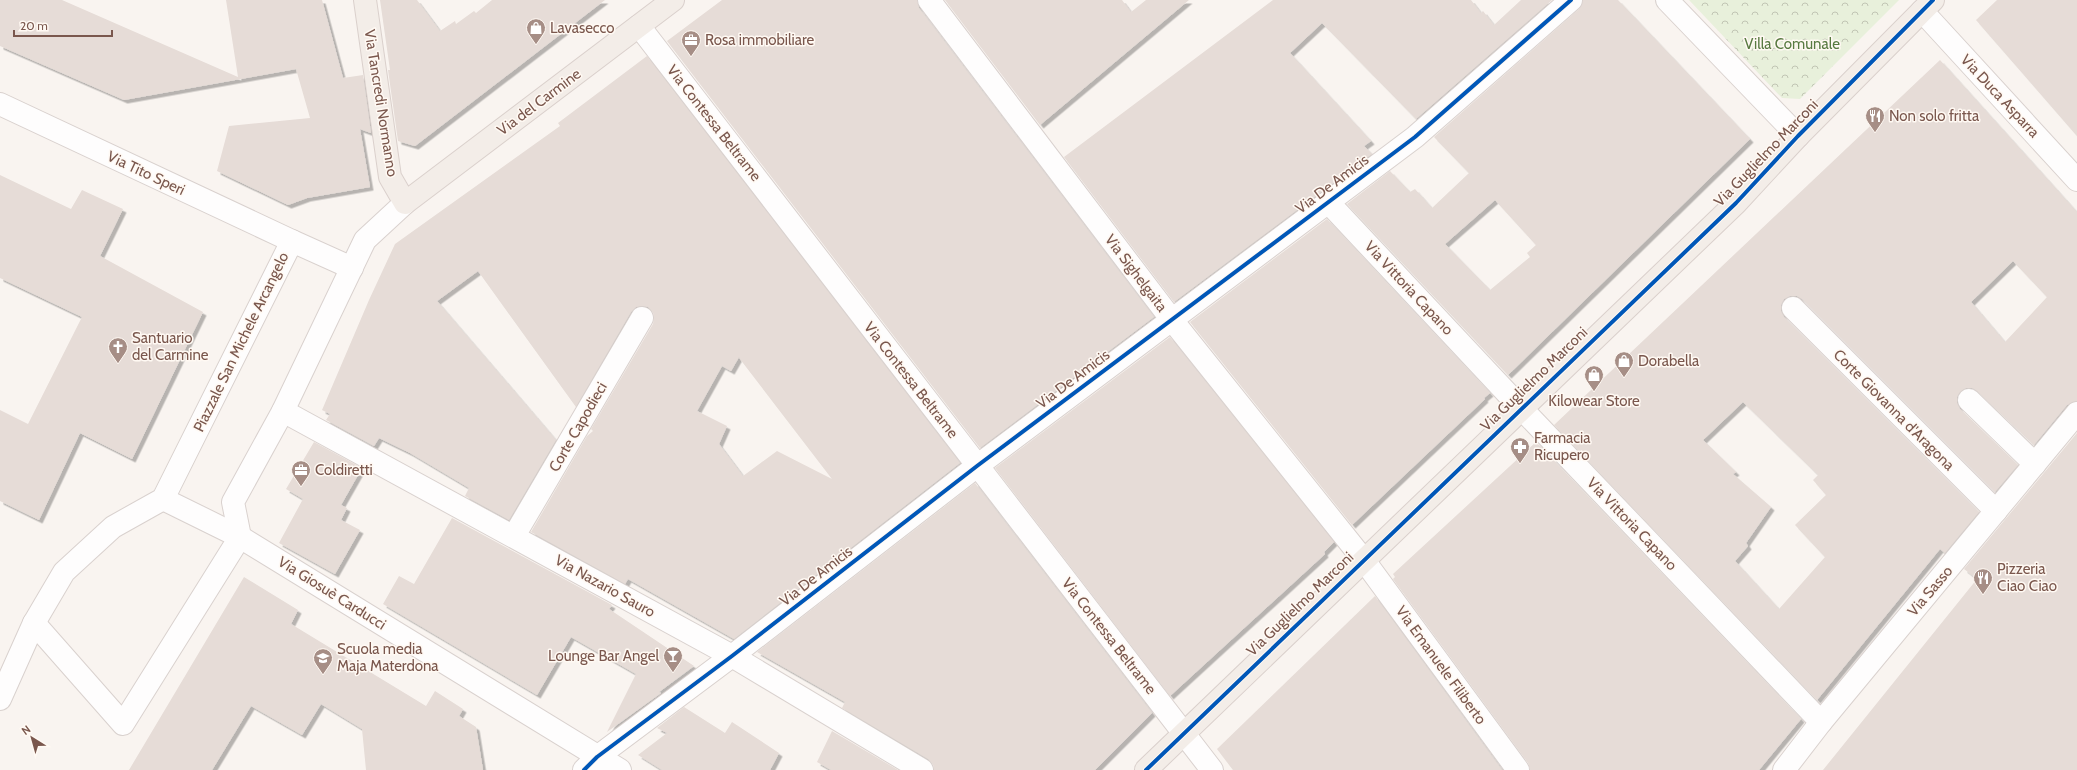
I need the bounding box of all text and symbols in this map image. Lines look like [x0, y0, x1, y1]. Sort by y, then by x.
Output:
scale bar [14, 12, 112, 38]
shop icon: Lavasecco [525, 17, 547, 45]
text: 20 m [20, 18, 48, 33]
place label: Lavasecco [550, 19, 615, 37]
street label: Via Tancredi Normanno [360, 28, 402, 178]
office icon: Rosa immobiliare [680, 29, 702, 57]
place label: Rosa immobiliare [705, 31, 815, 49]
park label: Villa Comunale [1744, 35, 1840, 53]
street label: Via Duca Asparra [1957, 51, 2044, 142]
street label: Via Contessa Beltrame [663, 61, 765, 185]
street label: Via del Carmine [494, 65, 585, 139]
street label: Via Guglielmo Marconi [1710, 96, 1822, 210]
restaurant icon: Non solo fritta [1864, 105, 1886, 133]
place label: Non solo fritta [1889, 107, 1980, 125]
street label: Via Tito Speri [104, 147, 188, 199]
street label: Via De Amicis [1292, 151, 1372, 217]
street label: Via Sighelgaita [1101, 231, 1171, 316]
street label: Via Vittoria Capano [1361, 237, 1457, 339]
street label: Piazzale San Michele Arcangelo [190, 249, 292, 435]
street label: Via Contessa Beltrame [860, 318, 962, 442]
street label: Via Guglielmo Marconi [1477, 323, 1591, 435]
place label: Santuario del Carmine [132, 329, 209, 364]
church icon: Santuario del Carmine [107, 336, 129, 364]
street label: Via De Amicis [1033, 346, 1113, 412]
street label: Corte Giovanna d'Aragona [1830, 346, 1959, 475]
shop icon: Dorabella [1613, 350, 1635, 378]
place label: Dorabella [1638, 352, 1700, 370]
shop icon: Kilowear Store [1583, 364, 1605, 392]
street label: Corte Capodieci [545, 379, 611, 475]
place label: Kilowear Store [1548, 392, 1640, 410]
place label: Farmacia Ricupero [1534, 429, 1591, 464]
pharmacy icon: Farmacia Ricupero [1509, 436, 1531, 464]
office icon: Coldiretti [290, 459, 312, 487]
place label: Coldiretti [315, 461, 373, 479]
street label: Via Vittoria Capano [1583, 474, 1681, 574]
street label: Via De Amicis [776, 542, 856, 610]
street label: Via Guglielmo Marconi [1243, 548, 1357, 660]
street label: Via Nazario Sauro [552, 551, 658, 621]
street label: Via Giosuè Carducci [275, 553, 389, 633]
place label: Pizzeria Ciao Ciao [1997, 560, 2057, 595]
street label: Via Sasso [1904, 562, 1956, 620]
restaurant icon: Pizzeria Ciao Ciao [1972, 567, 1994, 595]
street label: Via Contessa Beltrame [1058, 574, 1160, 698]
street label: Via Emanuele Filiberto [1392, 602, 1490, 728]
place label: Scuola media Maja Materdona [337, 640, 439, 675]
bar icon: Lounge Bar Angel [662, 645, 684, 673]
school or university icon: Scuola media Maja Materdona [312, 647, 334, 675]
place label: Lounge Bar Angel [548, 647, 659, 665]
north arrow [12, 718, 52, 758]
text: N [19, 722, 33, 738]

